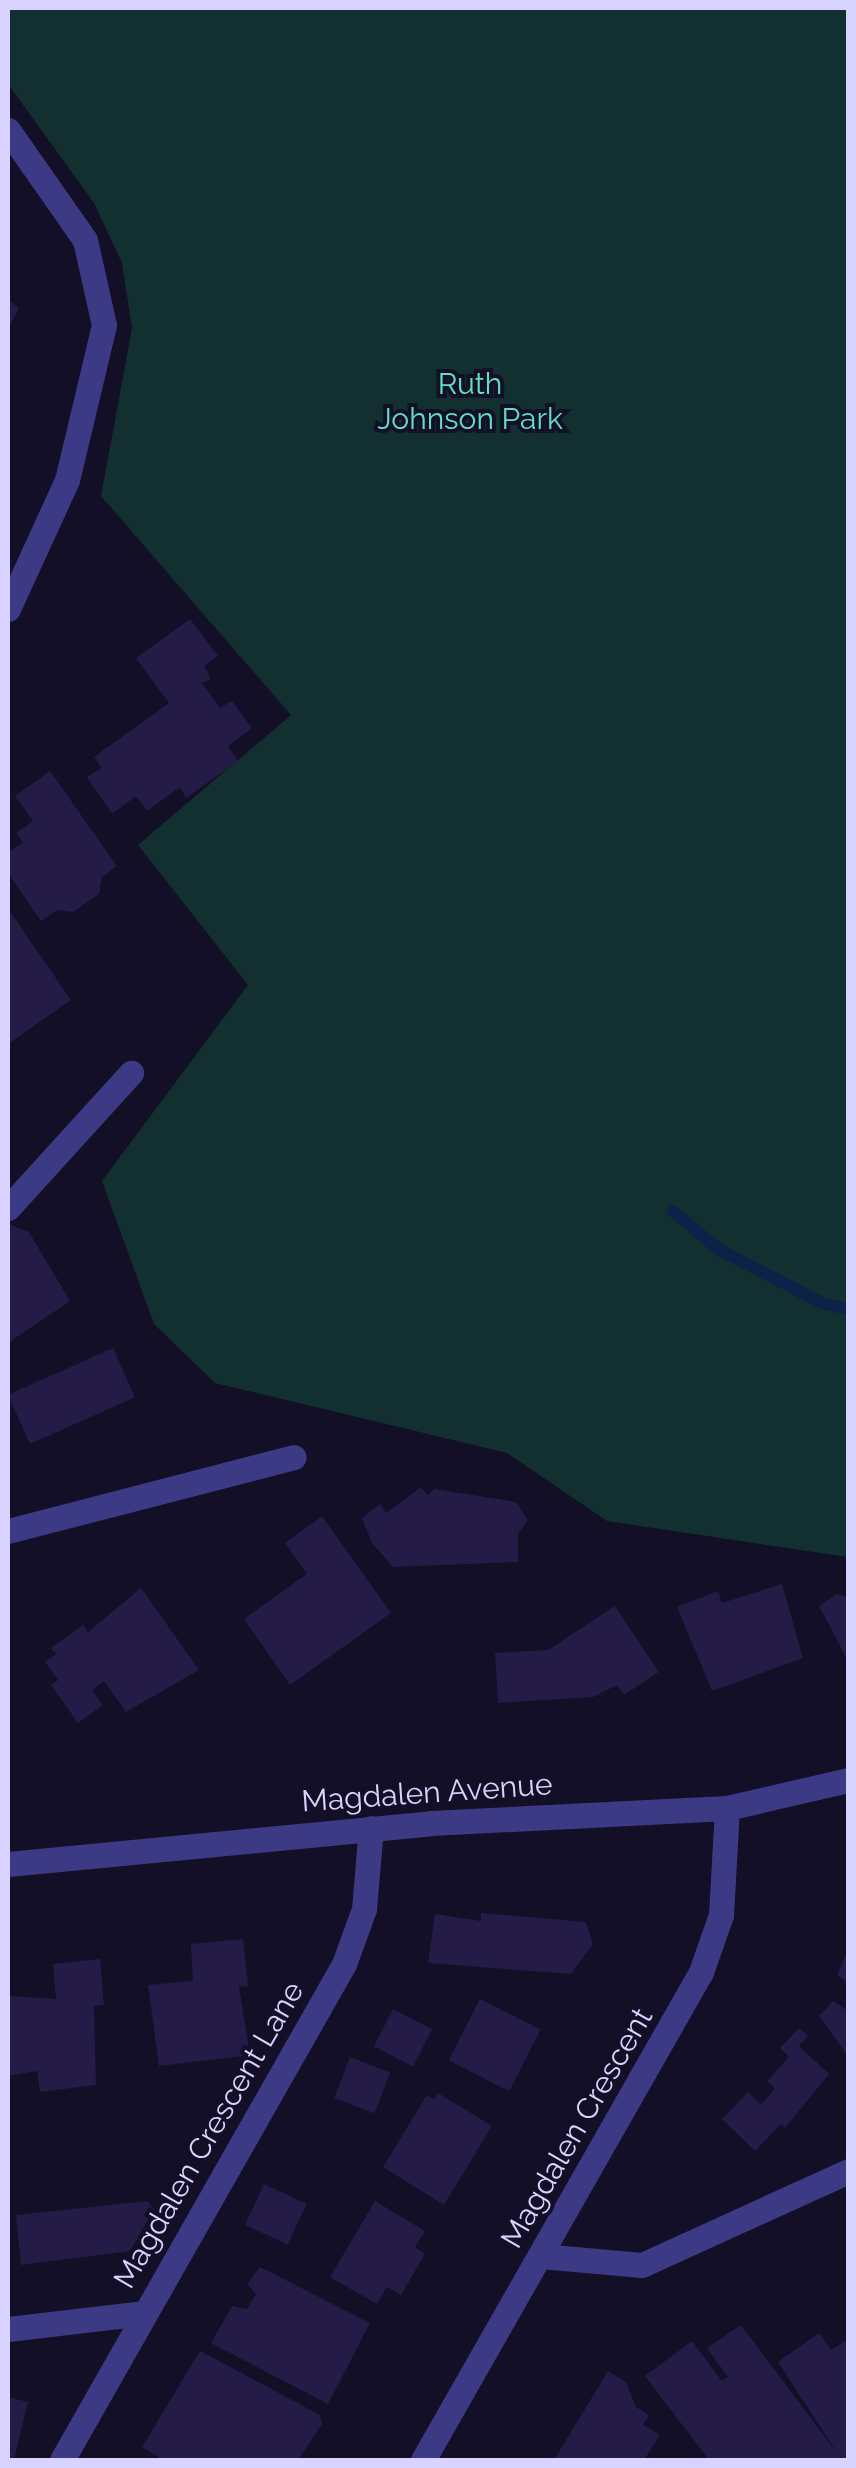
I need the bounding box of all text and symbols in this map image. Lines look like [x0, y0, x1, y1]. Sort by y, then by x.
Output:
park label: Ruth Johnson Park [377, 366, 563, 436]
street label: Magdalen Avenue [300, 1766, 554, 1820]
street label: Magdalen Crescent Lane [107, 1975, 311, 2295]
street label: Magdalen Crescent [494, 2002, 660, 2254]

